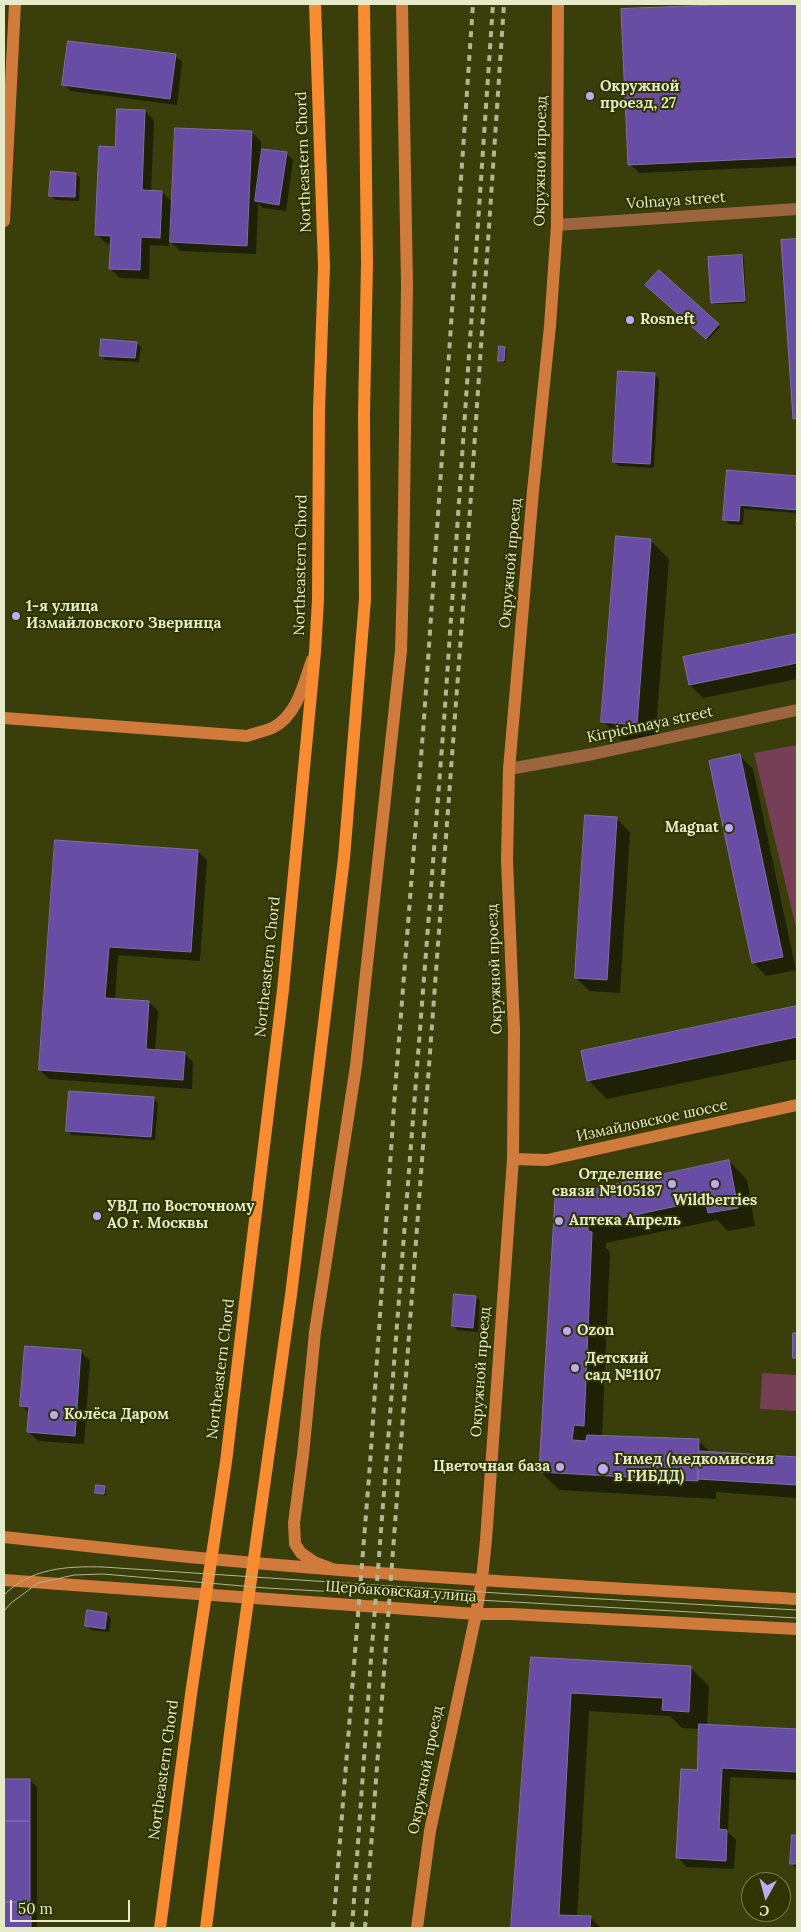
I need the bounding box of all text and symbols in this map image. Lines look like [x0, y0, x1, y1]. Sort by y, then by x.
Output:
place label: Окружной проезд, 27 [600, 78, 679, 113]
marker: Окружной проезд, 27 [584, 90, 596, 102]
street label: Northeastern Chord [293, 91, 315, 233]
street label: Окружной проезд [531, 96, 551, 226]
street label: Volnaya street [626, 189, 726, 213]
place label: Rosneft [640, 311, 695, 329]
marker: Rosneft [624, 314, 636, 326]
street label: Northeastern Chord [291, 494, 311, 636]
street label: Окружной проезд [496, 497, 526, 629]
place label: 1-я улица Измайловского Зверинца [26, 598, 221, 633]
marker: 1-я улица Измайловского Зверинца [10, 610, 22, 622]
street label: Kirpichnaya street [585, 703, 715, 747]
place label: Magnat [665, 819, 719, 837]
marker: Magnat [723, 822, 735, 834]
street label: Northeastern Chord [252, 896, 284, 1038]
street label: Окружной проезд [484, 903, 506, 1035]
street label: Измайловское шоссе [575, 1096, 729, 1146]
place label: Отделение связи №105187 [552, 1166, 662, 1201]
marker: Отделение связи №105187 [666, 1178, 678, 1190]
marker: Wildberries [709, 1178, 721, 1190]
place label: Wildberries [673, 1192, 757, 1210]
place label: УВД по Восточному АО г. Москвы [107, 1198, 254, 1233]
marker: УВД по Восточному АО г. Москвы [91, 1210, 103, 1222]
place label: Аптека Апрель [569, 1212, 681, 1230]
marker: Аптека Апрель [553, 1215, 565, 1227]
street label: Northeastern Chord [203, 1298, 239, 1440]
street label: Окружной проезд [467, 1306, 495, 1438]
place label: Ozon [577, 1322, 614, 1340]
marker: Ozon [561, 1325, 573, 1337]
place label: Детский сад №1107 [585, 1350, 661, 1385]
marker: Детский сад №1107 [569, 1362, 581, 1374]
place label: Колёса Даром [64, 1406, 169, 1424]
marker: Колёса Даром [48, 1409, 60, 1421]
place label: Гимед (медкомиссия в ГИБДД) [614, 1451, 774, 1486]
place label: Цветочная база [433, 1458, 550, 1476]
marker: Цветочная база [554, 1461, 566, 1473]
marker: Гимед (медкомиссия в ГИБДД) [596, 1462, 610, 1476]
street label: Щербаковская улица [325, 1578, 477, 1606]
street label: Northeastern Chord [145, 1699, 183, 1841]
street label: Окружной проезд [405, 1704, 447, 1836]
north arrow [741, 1872, 791, 1922]
scale bar [12, 1890, 132, 1922]
text: 50 m [18, 1899, 53, 1918]
text: С [758, 1901, 770, 1920]

